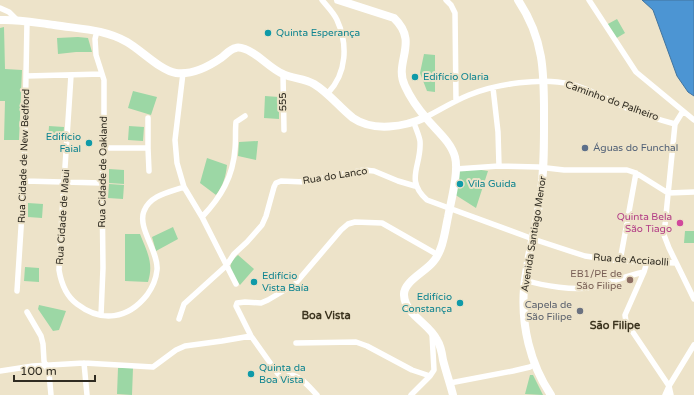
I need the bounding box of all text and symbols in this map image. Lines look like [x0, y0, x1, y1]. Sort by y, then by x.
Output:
place label: Quinta Esperança [276, 27, 360, 39]
marker: Quinta Esperança [263, 28, 273, 38]
place label: Edifício Olaria [423, 71, 489, 83]
marker: Edifício Olaria [410, 72, 420, 82]
street label: Caminho do Palheiro [564, 78, 660, 124]
street label: Rua Cidade de New Bedford [16, 89, 32, 223]
street label: 555 [277, 92, 289, 112]
street label: Rua Cidade de Oakland [96, 116, 110, 228]
place label: Edifício Faial [46, 131, 81, 155]
marker: Edifício Faial [84, 138, 94, 148]
place label: Águas do Funchal [593, 142, 678, 154]
marker: Águas do Funchal [580, 143, 590, 153]
street label: Rua do Lanco [302, 165, 368, 187]
street label: Rua Cidade de Maui [54, 169, 72, 265]
street label: Avenida Santiago Menor [519, 175, 549, 293]
place label: Vila Guida [468, 178, 516, 190]
marker: Vila Guida [455, 179, 465, 189]
place label: Quinta Bela São Tiago [617, 211, 672, 235]
marker: Quinta Bela São Tiago [675, 218, 685, 228]
street label: Rua de Acciaolli [593, 251, 669, 269]
place label: EB1/PE de São Filipe [570, 268, 622, 292]
place label: Edifício Vista Baía [262, 270, 309, 294]
marker: EB1/PE de São Filipe [625, 275, 635, 285]
marker: Edifício Vista Baía [249, 277, 259, 287]
place label: Edifício Constança [402, 291, 452, 315]
marker: Edifício Constança [455, 298, 465, 308]
place label: Capela de São Filipe [525, 299, 572, 323]
marker: Capela de São Filipe [575, 306, 585, 316]
district label: Boa Vista [301, 309, 351, 322]
district label: São Filipe [590, 319, 641, 333]
scale bar [14, 357, 95, 383]
place label: Quinta da Boa Vista [259, 362, 306, 386]
text: 100 m [20, 364, 57, 378]
marker: Quinta da Boa Vista [246, 369, 256, 379]

